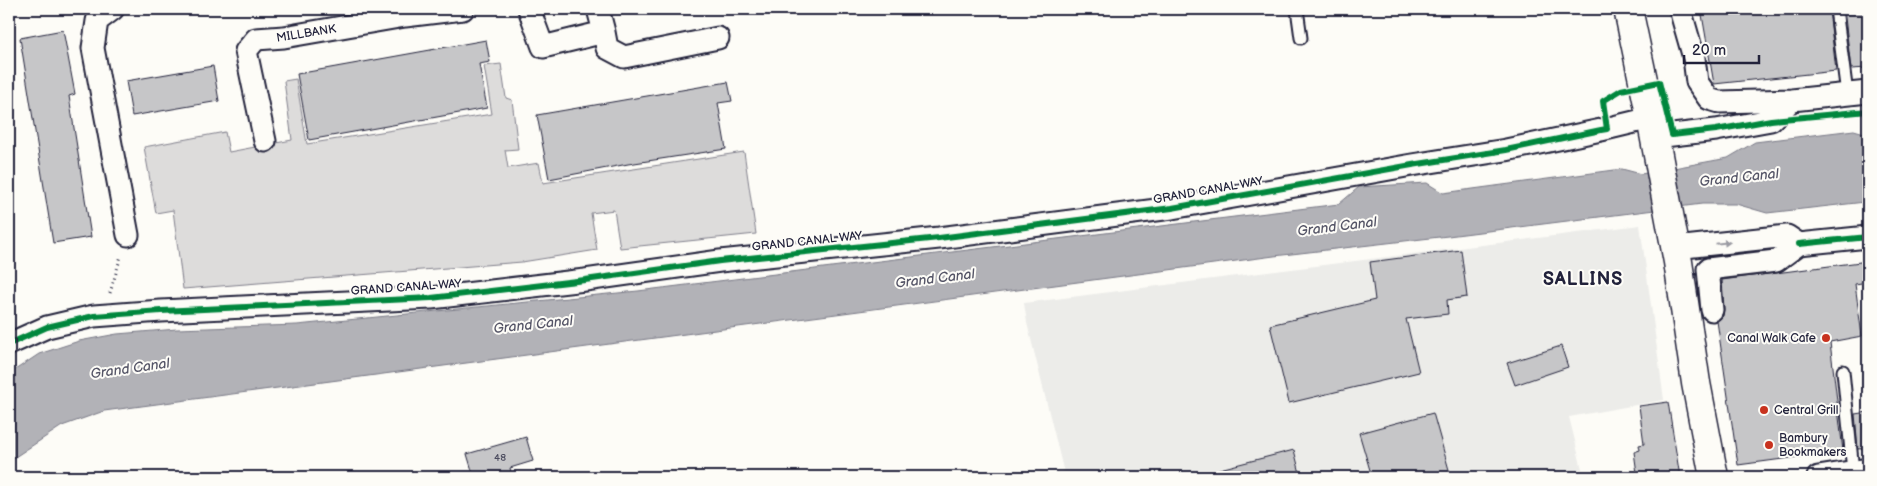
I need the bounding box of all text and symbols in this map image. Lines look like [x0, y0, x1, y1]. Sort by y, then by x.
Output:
street label: MILLBANK [275, 21, 337, 46]
scale bar [1684, 32, 1760, 64]
text: 20 m [1692, 41, 1726, 60]
water label: Grand Canal [1699, 165, 1780, 190]
street label: GRAND CANAL WAY [1152, 173, 1265, 208]
water label: Grand Canal [1296, 213, 1378, 240]
street label: GRAND CANAL WAY [751, 228, 864, 255]
one-way arrow [1716, 239, 1732, 247]
water label: Grand Canal [894, 265, 976, 292]
district label: SALLINS [1543, 269, 1623, 290]
street label: GRAND CANAL WAY [350, 276, 463, 299]
water label: Grand Canal [493, 312, 574, 337]
place label: Canal Walk Cafe [1727, 331, 1816, 346]
marker: Canal Walk Cafe [1820, 332, 1832, 344]
water label: Grand Canal [89, 354, 171, 382]
place label: Central Grill [1774, 403, 1838, 418]
marker: Central Grill [1758, 404, 1770, 416]
place label: Bambury Bookmakers [1779, 431, 1847, 460]
marker: Bambury Bookmakers [1763, 439, 1775, 451]
house number: 48 [494, 452, 506, 464]

